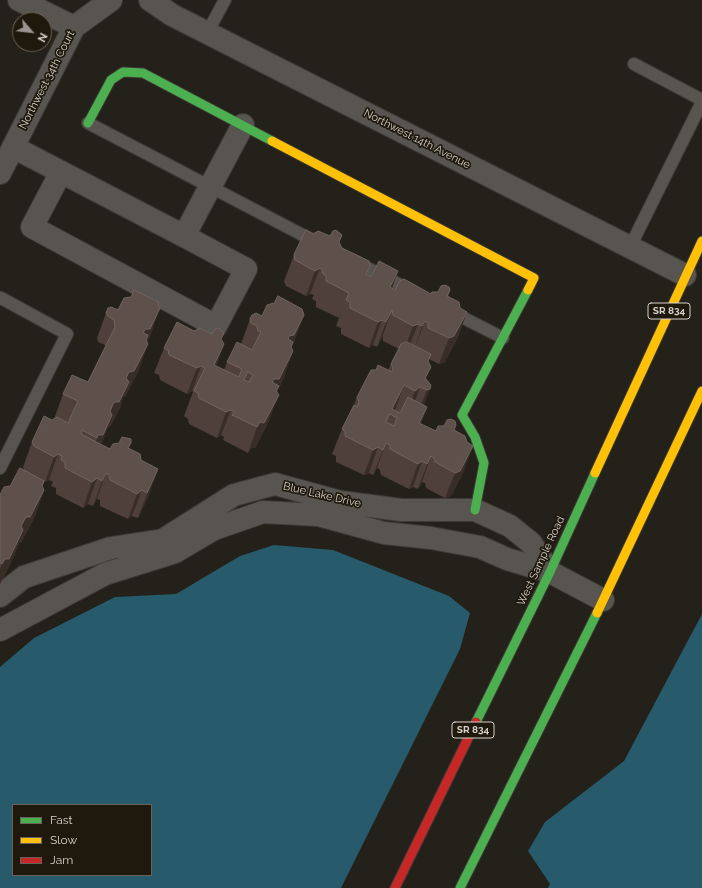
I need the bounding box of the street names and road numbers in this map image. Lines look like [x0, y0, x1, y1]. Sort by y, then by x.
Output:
street label: Northwest 34th Court [16, 29, 78, 131]
street label: Northwest 14th Avenue [361, 106, 473, 172]
road number: SR 834 [648, 303, 690, 319]
street label: Blue Lake Drive [282, 480, 362, 510]
street label: West Sample Road [514, 514, 568, 608]
road number: SR 834 [452, 722, 494, 738]

